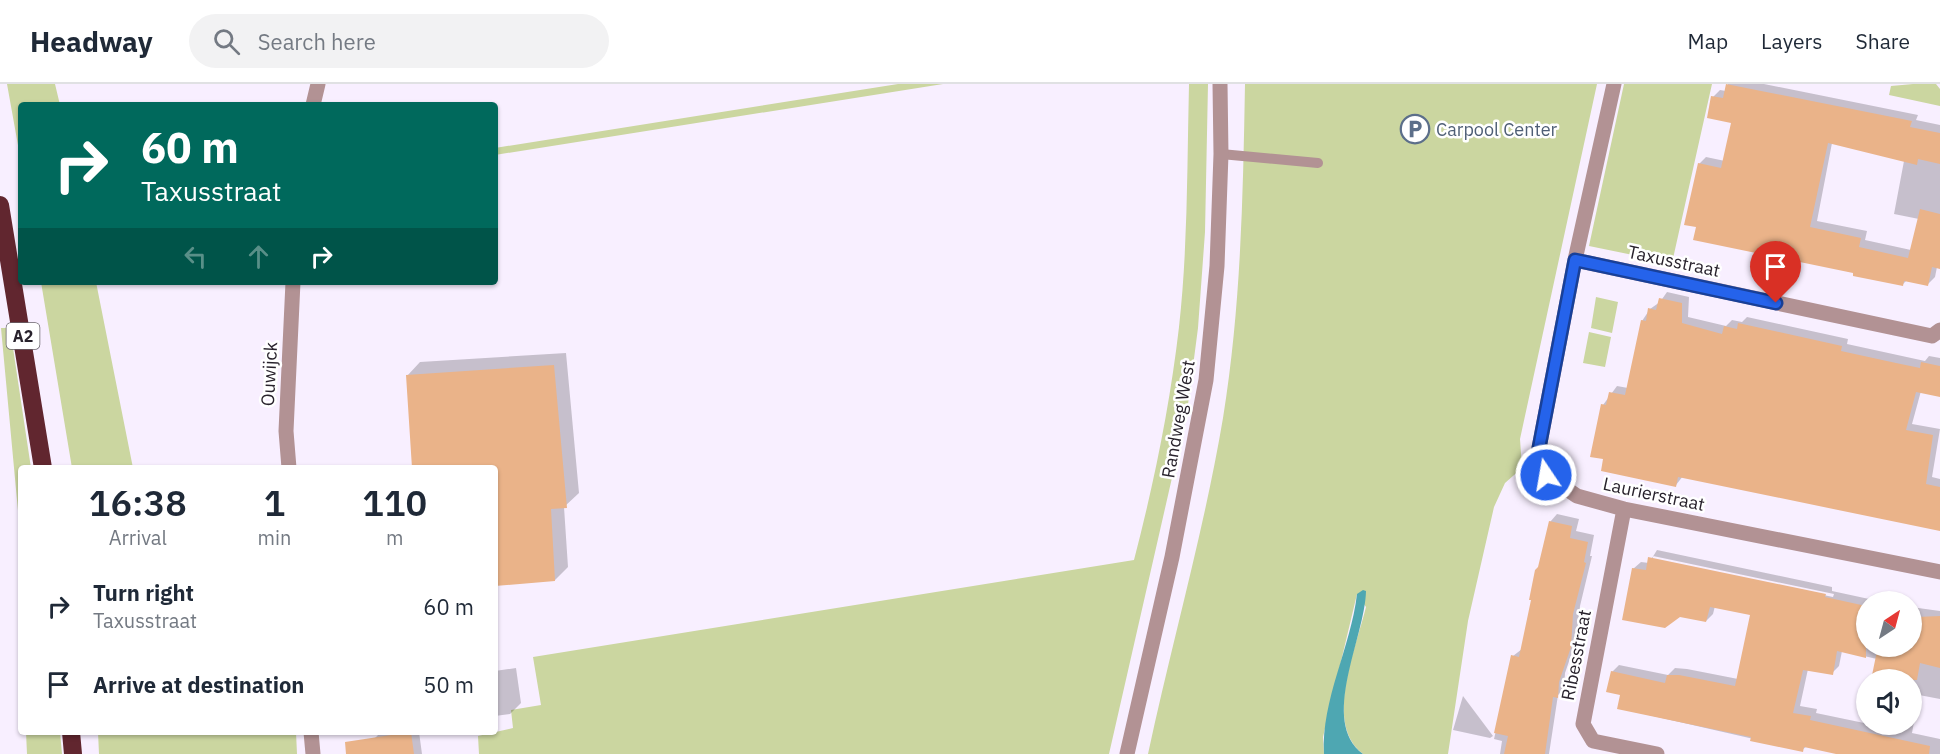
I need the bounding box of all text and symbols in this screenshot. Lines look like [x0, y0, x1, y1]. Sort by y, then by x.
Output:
search box [189, 14, 609, 68]
text: Headway [30, 23, 153, 60]
icon: search [210, 25, 243, 58]
text: Search here [258, 27, 376, 56]
text: Map [1688, 27, 1728, 55]
text: Layers [1761, 27, 1823, 55]
text: Share [1856, 27, 1910, 55]
parking icon: Carpool Center [1399, 113, 1431, 145]
place label: Carpool Center [1436, 118, 1558, 141]
text: 60 m [141, 120, 239, 175]
icon: right [42, 126, 120, 204]
text: Taxusstraat [141, 173, 282, 208]
icon: left [179, 240, 212, 273]
icon: ahead [242, 240, 275, 273]
icon: right [305, 240, 338, 273]
street label: Taxusstraat [1626, 240, 1722, 282]
pin [1750, 241, 1801, 303]
icon: arrive [1759, 250, 1792, 283]
road number: A2 [7, 323, 40, 349]
street label: Ouwijck [256, 341, 282, 407]
street label: Randweg West [1156, 358, 1200, 480]
position arrow [1514, 443, 1578, 507]
street label: Laurierstraat [1601, 472, 1707, 516]
text: 16:38 [89, 479, 187, 526]
text: 1 [264, 479, 285, 526]
text: 110 [362, 479, 427, 526]
text: Arrival [109, 524, 167, 551]
text: min [258, 524, 291, 551]
text: m [386, 524, 403, 551]
text: Turn right [93, 578, 194, 607]
icon: right [42, 590, 75, 623]
north arrow [1856, 591, 1922, 657]
map controls [1856, 591, 1922, 735]
text: 60 m [423, 592, 474, 621]
text: Taxusstraat [93, 607, 197, 634]
street label: Ribesstraat [1556, 608, 1596, 702]
icon: arrive [42, 668, 75, 701]
button: sound [1856, 669, 1922, 735]
text: Arrive at destination [93, 670, 304, 699]
text: 50 m [423, 670, 474, 699]

